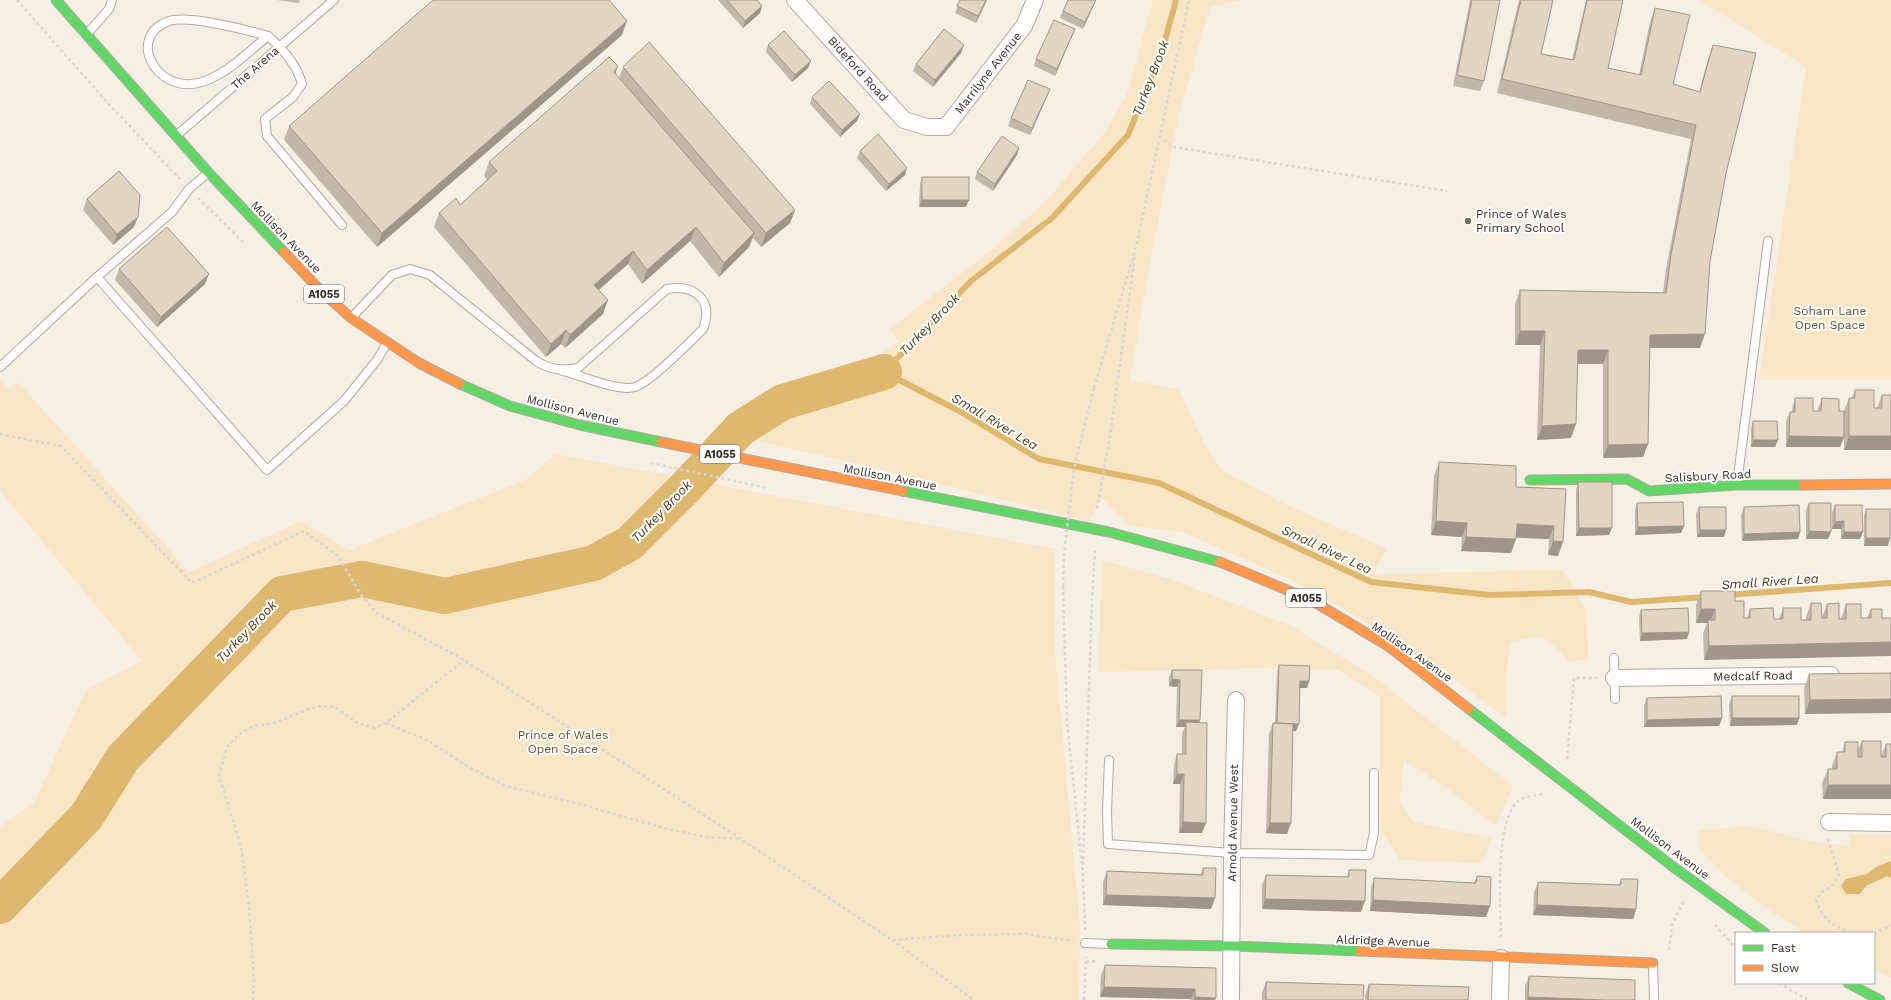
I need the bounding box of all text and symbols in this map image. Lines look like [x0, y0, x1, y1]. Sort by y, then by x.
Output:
street label: Marrilyne Avenue [952, 29, 1024, 117]
street label: Bideford Road [825, 34, 891, 104]
water label: Turkey Brook [1129, 37, 1172, 118]
street label: The Arena [228, 43, 282, 93]
street label: Mollison Avenue [248, 198, 324, 276]
place label: Prince of Wales Primary School [1476, 207, 1566, 235]
marker: Prince of Wales Primary School [1463, 216, 1473, 226]
road number: A1055 [304, 285, 344, 303]
water label: Turkey Brook [896, 290, 963, 358]
park label: Soham Lane Open Space [1794, 304, 1867, 332]
water label: Small River Lea [949, 390, 1040, 453]
street label: Mollison Avenue [525, 392, 621, 428]
road number: A1055 [700, 445, 740, 463]
street label: Mollison Avenue [842, 461, 938, 493]
street label: Salisbury Road [1664, 467, 1752, 485]
water label: Turkey Brook [628, 477, 695, 545]
water label: Small River Lea [1279, 522, 1374, 577]
water label: Small River Lea [1721, 571, 1819, 592]
road number: A1055 [1286, 589, 1326, 607]
water label: Turkey Brook [213, 597, 280, 665]
street label: Mollison Avenue [1369, 619, 1455, 685]
street label: Medcalf Road [1713, 668, 1793, 684]
park label: Prince of Wales Open Space [518, 728, 608, 756]
street label: Arnold Avenue West [1225, 764, 1241, 882]
street label: Mollison Avenue [1628, 814, 1712, 882]
street label: Aldridge Avenue [1336, 932, 1430, 950]
legend [1735, 932, 1875, 984]
text: Fast [1771, 941, 1796, 955]
text: Slow [1771, 961, 1799, 975]

